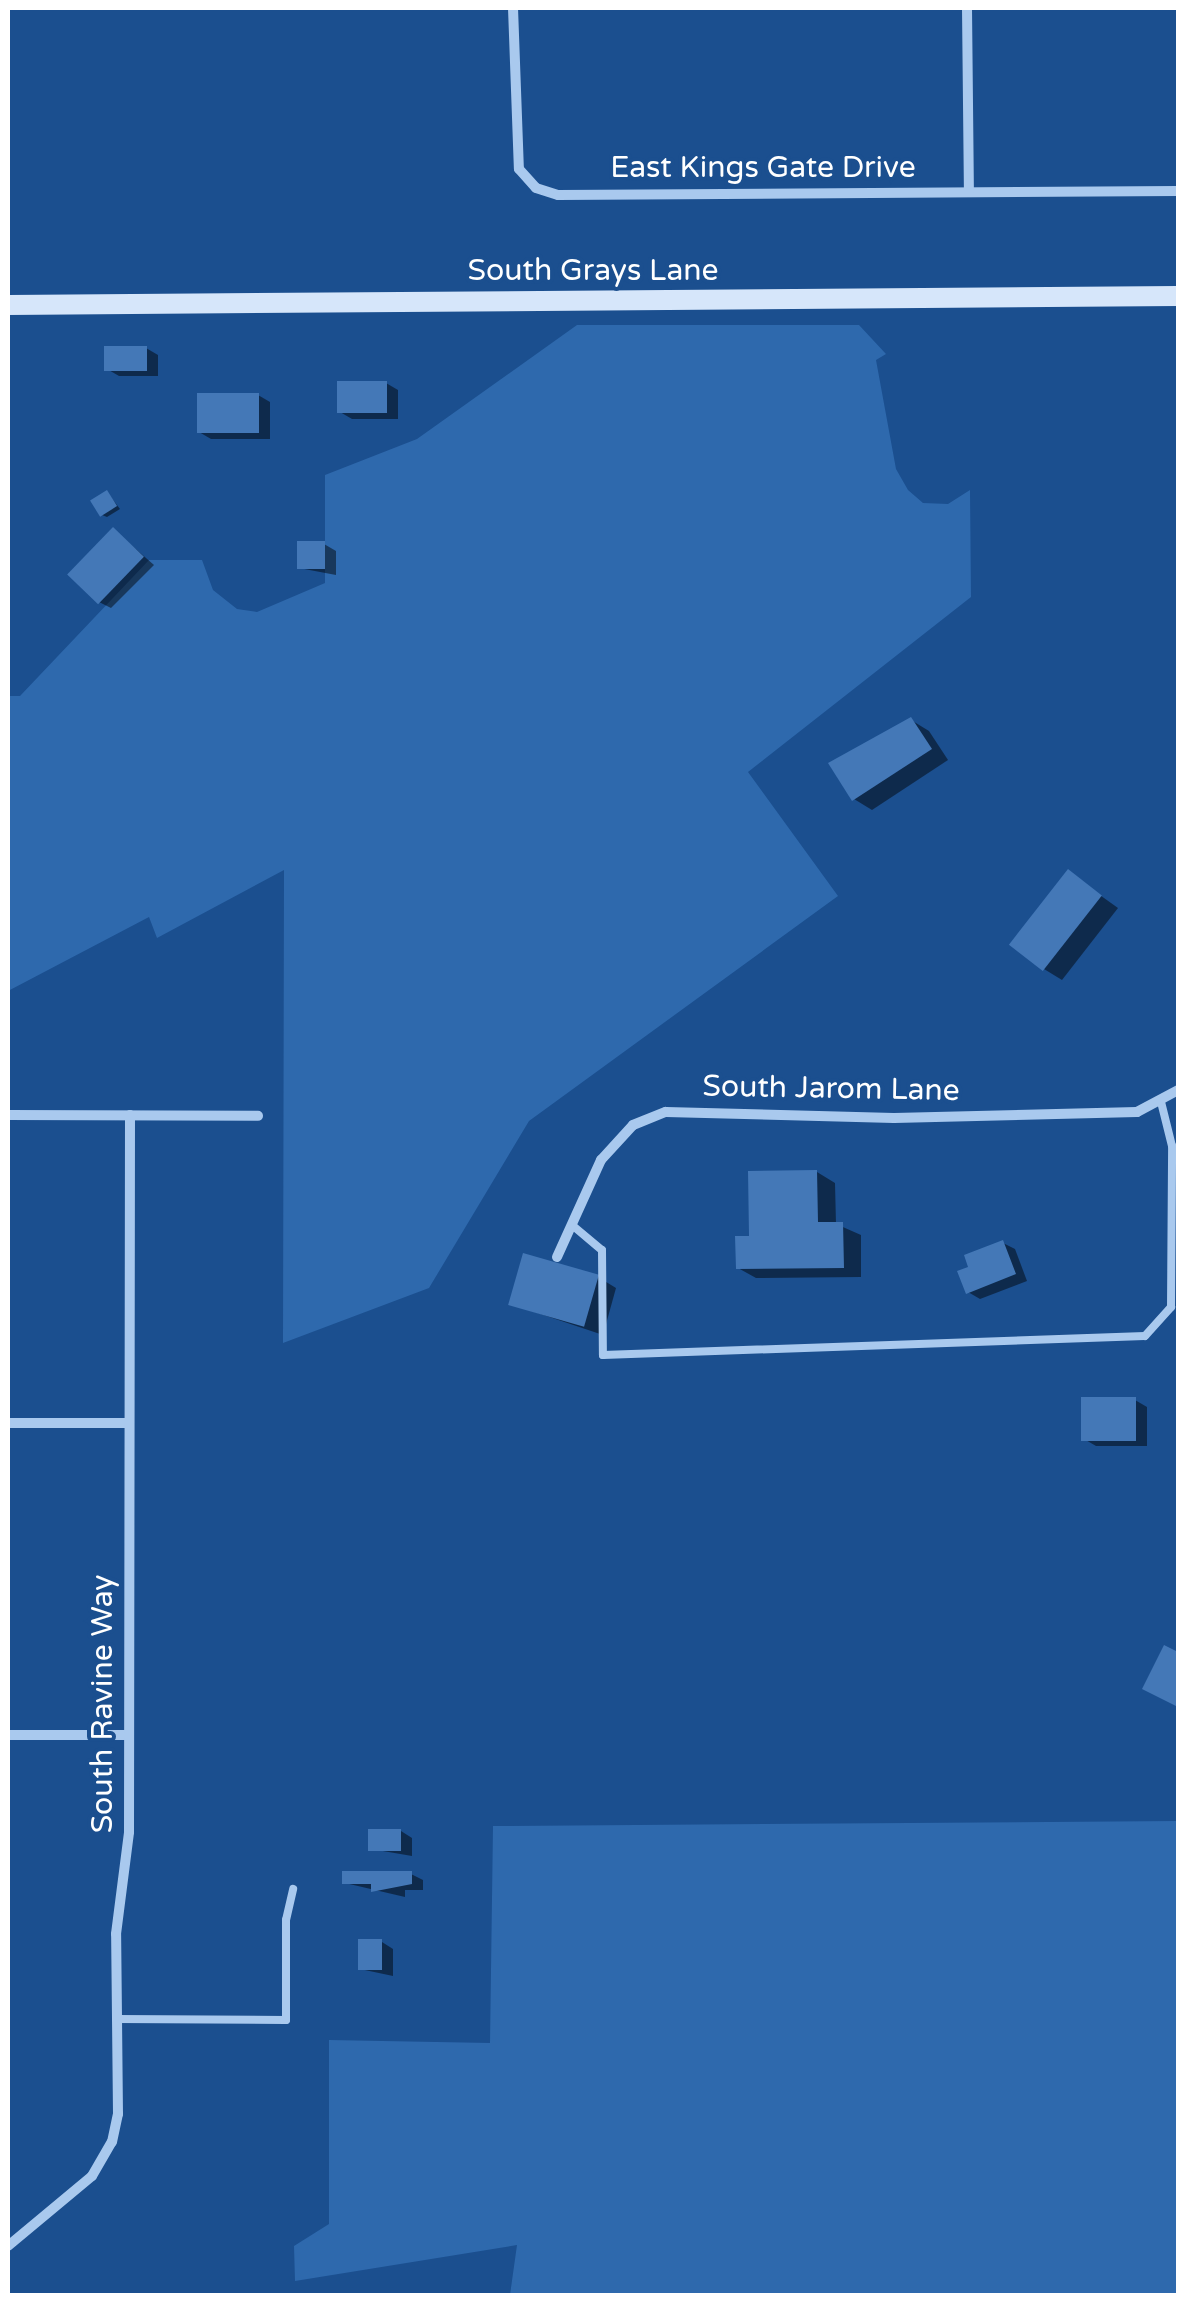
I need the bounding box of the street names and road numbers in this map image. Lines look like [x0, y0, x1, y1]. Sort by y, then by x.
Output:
street label: East Kings Gate Drive [610, 150, 916, 186]
street label: South Grays Lane [467, 253, 719, 289]
street label: South Jarom Lane [702, 1069, 960, 1109]
street label: South Ravine Way [85, 1575, 121, 1833]

